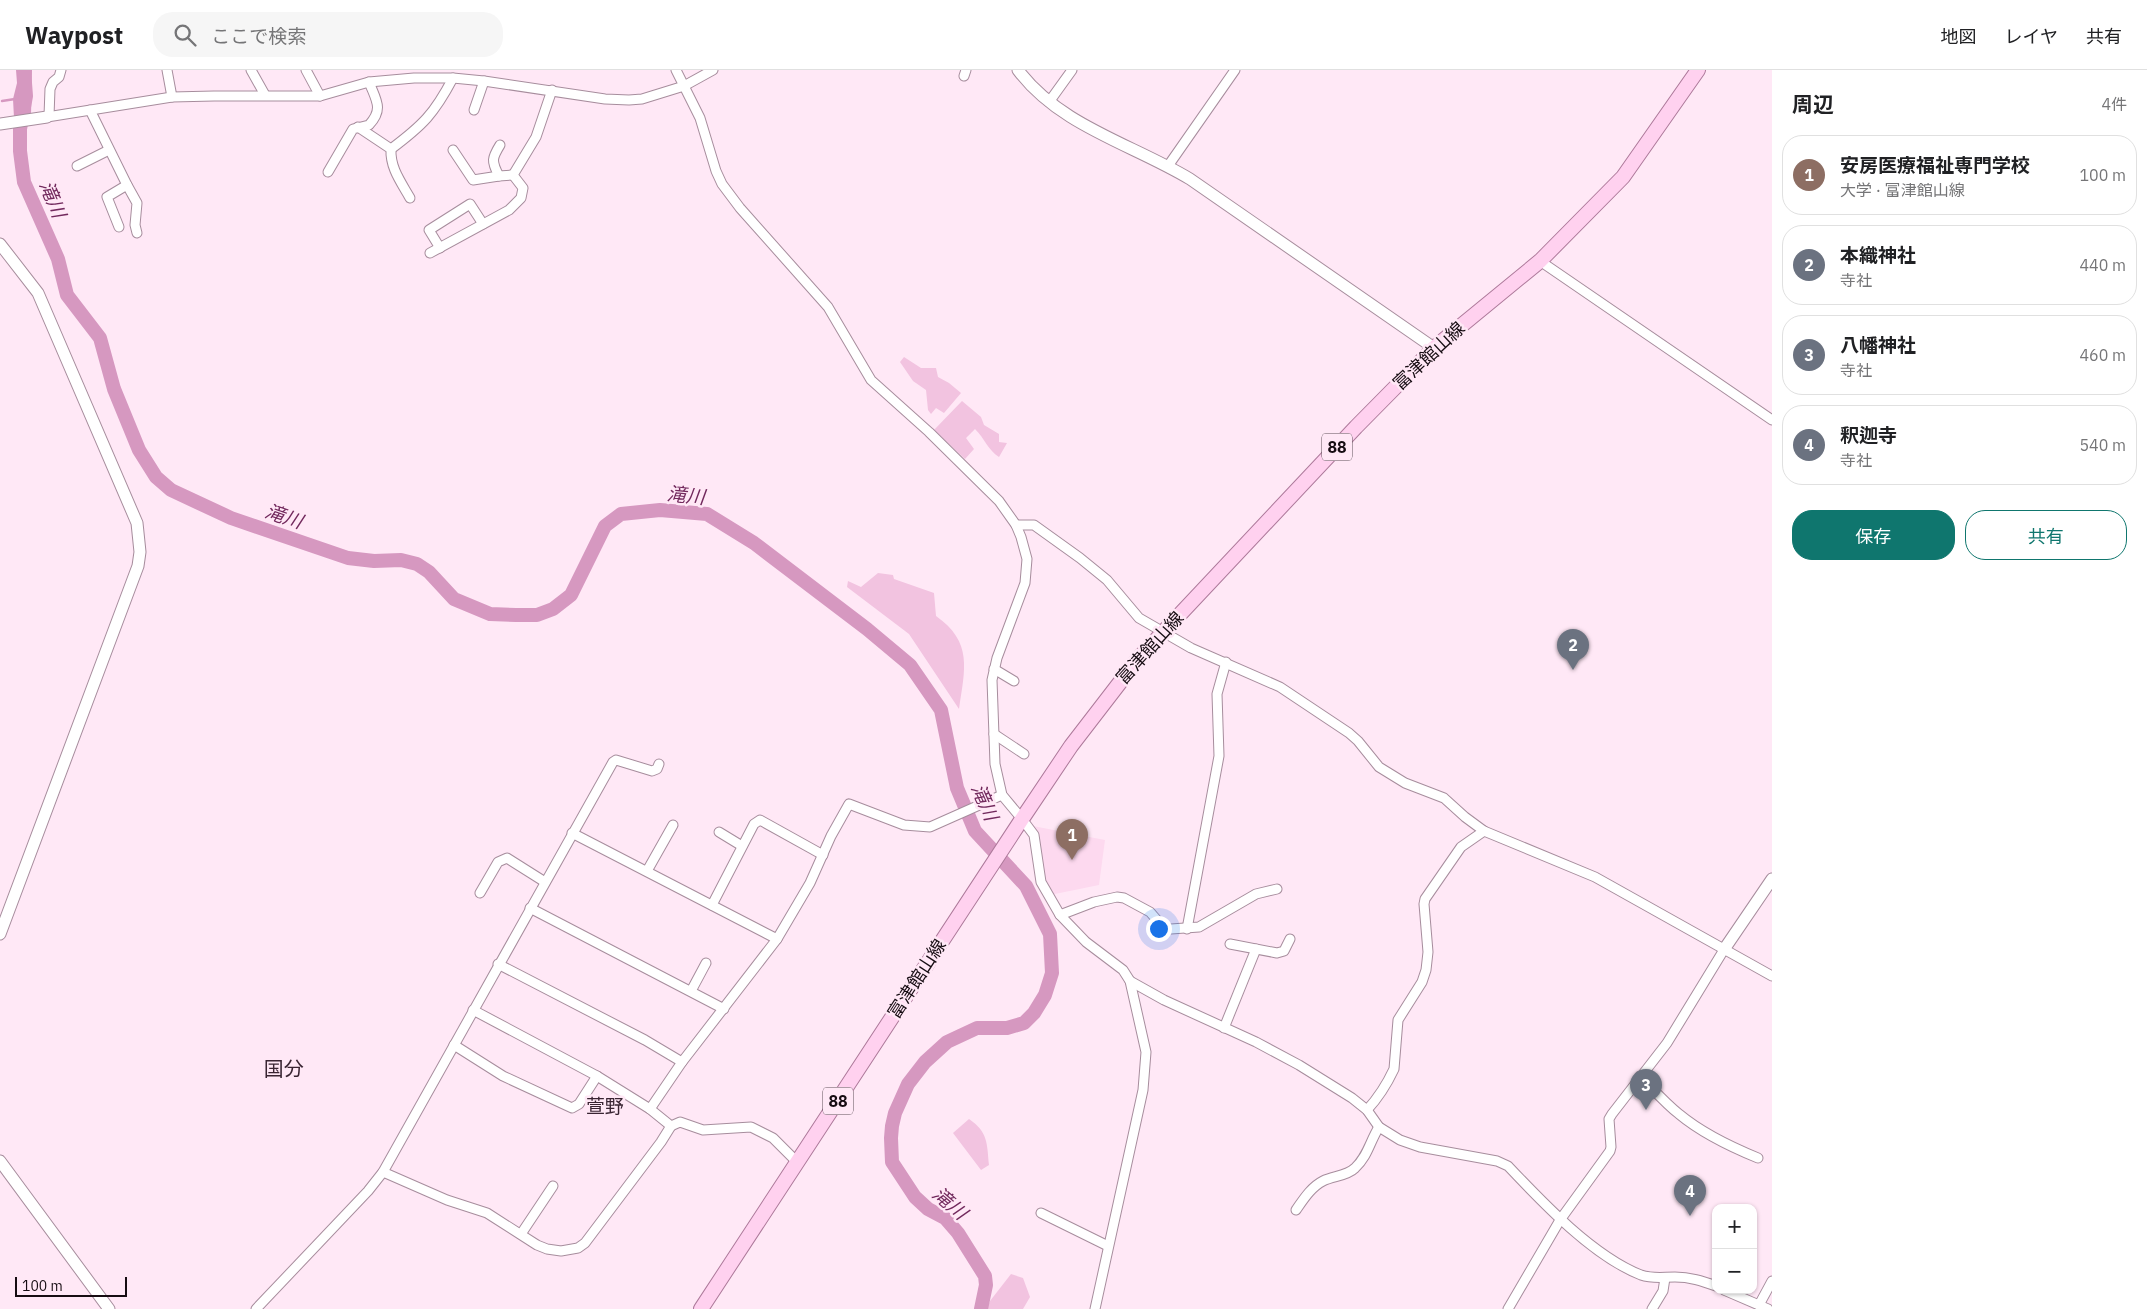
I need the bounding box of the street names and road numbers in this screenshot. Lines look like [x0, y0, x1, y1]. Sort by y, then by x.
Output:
street label: 富津館山線 [1388, 317, 1469, 395]
road number: 88 [1322, 434, 1352, 461]
street label: 富津館山線 [1111, 607, 1188, 689]
street label: 富津館山線 [882, 935, 951, 1023]
road number: 88 [823, 1088, 853, 1114]

